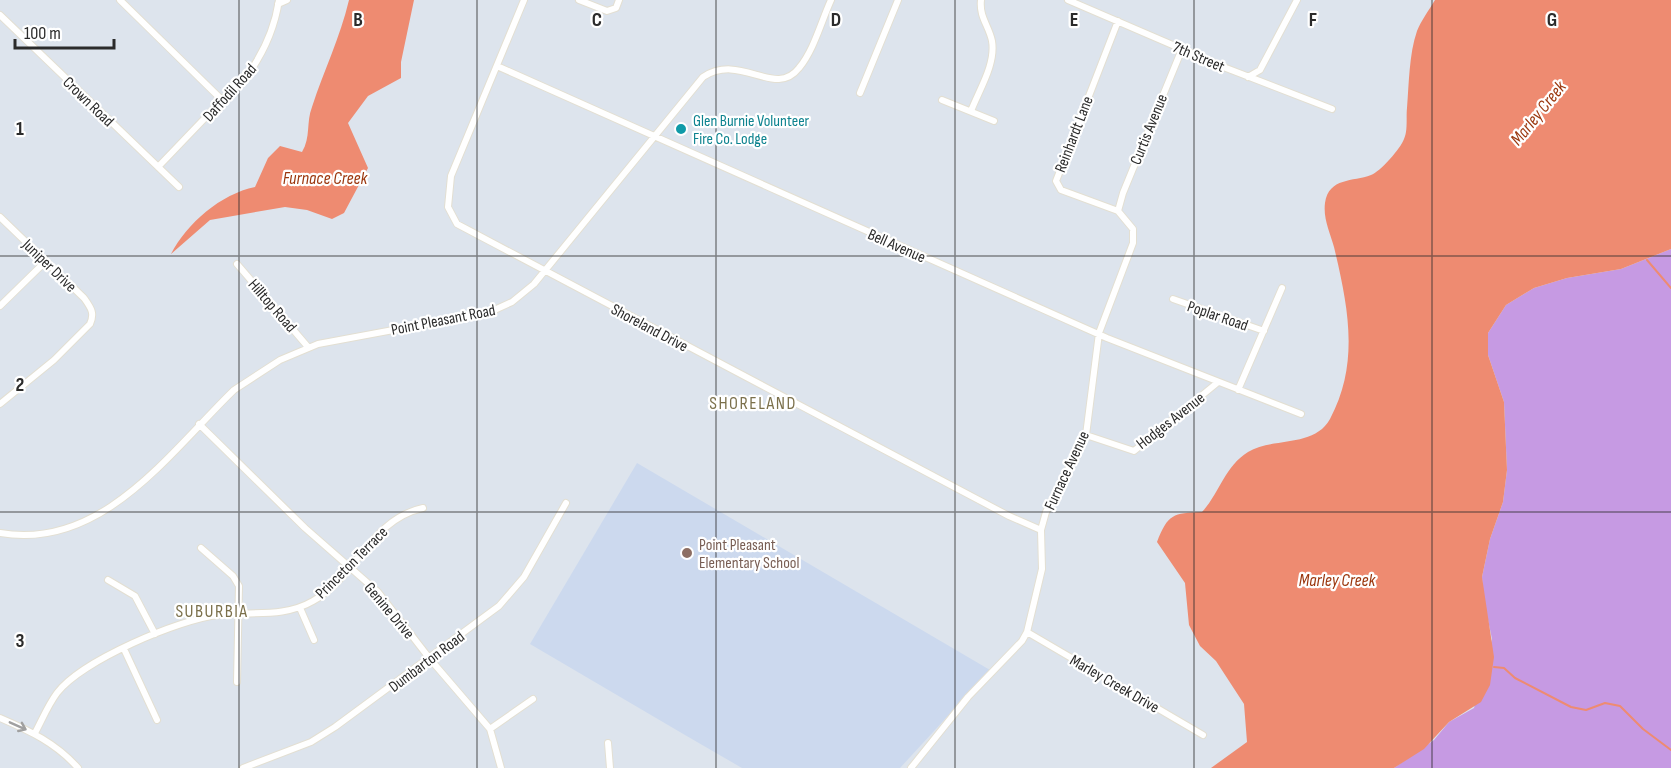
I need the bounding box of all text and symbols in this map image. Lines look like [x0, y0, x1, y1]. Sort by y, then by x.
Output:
text: B [353, 8, 363, 32]
text: C [592, 8, 602, 32]
text: D [831, 8, 841, 32]
text: E [1070, 8, 1078, 32]
text: F [1309, 8, 1317, 32]
text: G [1547, 8, 1557, 32]
scale bar [15, 12, 114, 50]
text: 100 m [24, 23, 61, 44]
street label: 7th Street [1170, 38, 1227, 77]
street label: Daffodil Road [199, 60, 261, 126]
street label: Crown Road [58, 73, 117, 131]
water label: Marley Creek [1506, 76, 1571, 150]
street label: Curtis Avenue [1127, 91, 1172, 168]
street label: Reinhardt Lane [1051, 94, 1098, 175]
place label: Glen Burnie Volunteer Fire Co. Lodge [693, 112, 810, 149]
text: 1 [16, 117, 24, 141]
marker: Glen Burnie Volunteer Fire Co. Lodge [674, 122, 688, 136]
water label: Furnace Creek [283, 168, 369, 189]
street label: Bell Avenue [865, 225, 928, 267]
street label: Juniper Drive [17, 235, 80, 297]
street label: Hilltop Road [244, 275, 300, 336]
street label: Poplar Road [1185, 297, 1250, 336]
street label: Shoreland Drive [608, 300, 691, 356]
street label: Point Pleasant Road [389, 301, 497, 340]
text: 2 [16, 373, 24, 397]
street label: Hodges Avenue [1133, 389, 1209, 454]
district label: SHORELAND [709, 393, 797, 414]
street label: Furnace Avenue [1041, 428, 1094, 513]
street label: Princeton Terrace [312, 523, 392, 603]
place label: Point Pleasant Elementary School [699, 536, 799, 573]
marker: Point Pleasant Elementary School [680, 546, 694, 560]
water label: Marley Creek [1299, 570, 1377, 591]
street label: Genine Drive [360, 579, 418, 643]
district label: SUBURBIA [175, 601, 249, 622]
street label: Dumbarton Road [385, 628, 468, 697]
text: 3 [16, 629, 25, 653]
street label: Marley Creek Drive [1066, 651, 1162, 717]
one-way arrow [8, 720, 26, 732]

